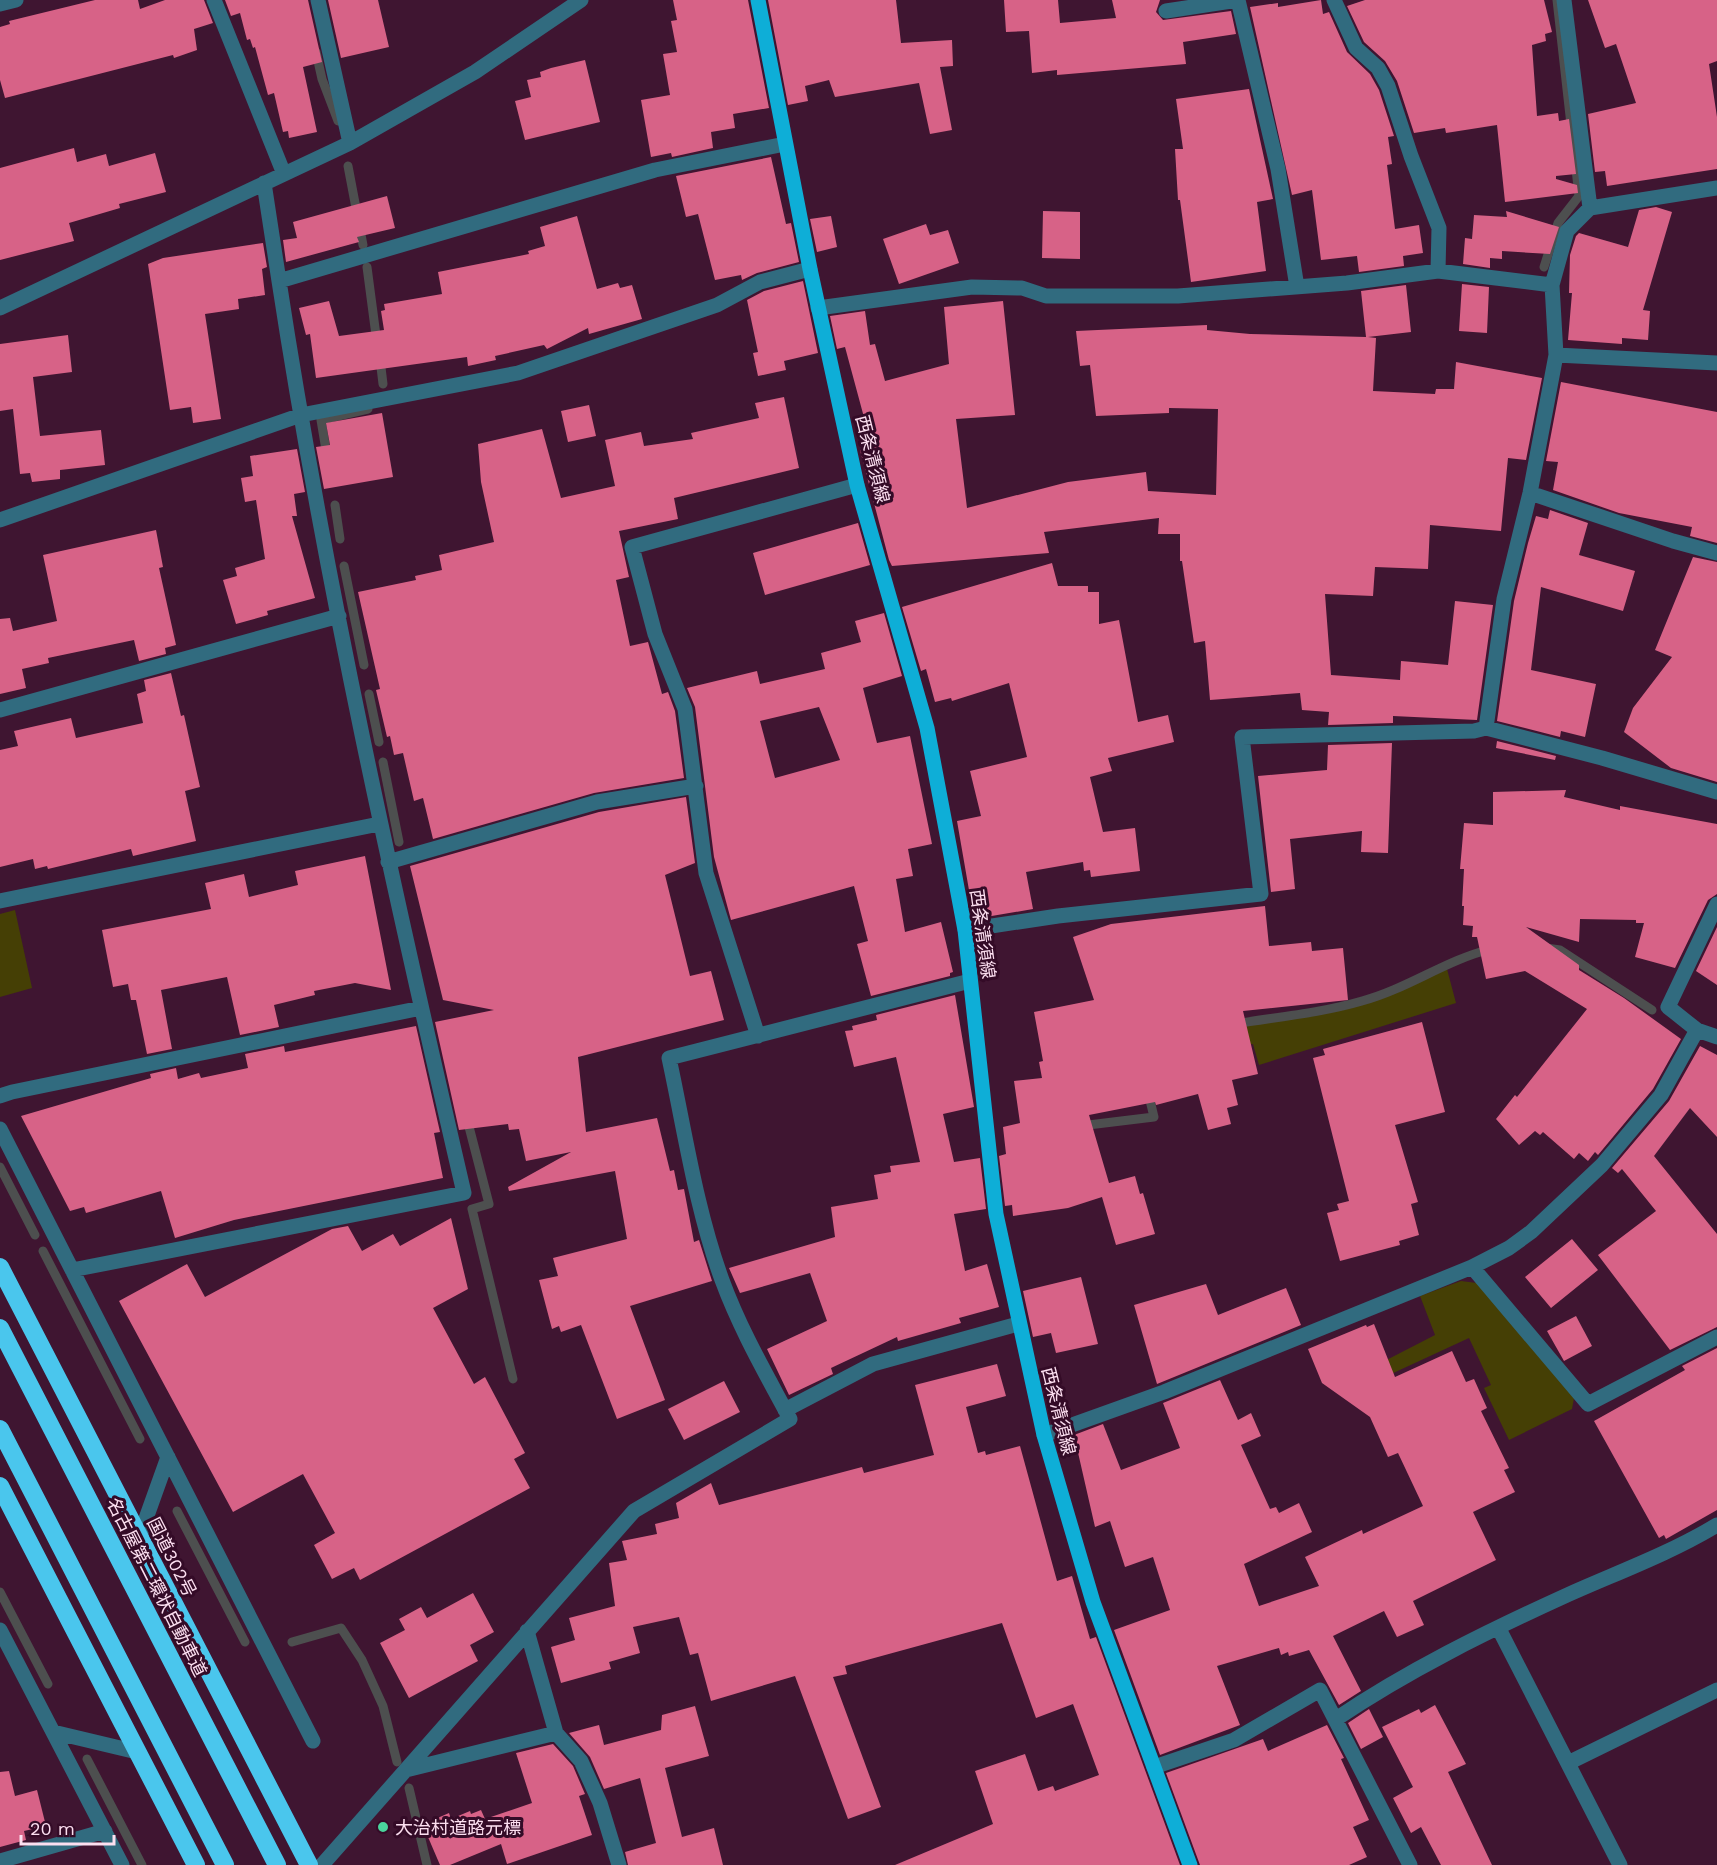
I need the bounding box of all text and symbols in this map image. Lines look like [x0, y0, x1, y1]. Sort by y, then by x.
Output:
street label: 西条清須線 [852, 413, 894, 505]
street label: 西条清須線 [966, 888, 1000, 980]
street label: 西条清須線 [1038, 1365, 1080, 1457]
street label: 名古屋第二環状自動車道 [103, 1494, 211, 1680]
street label: 国道302号 [143, 1514, 201, 1600]
scale bar [21, 1808, 114, 1846]
place label: 大治村道路元標 [395, 1817, 521, 1838]
text: 20 m [30, 1818, 75, 1839]
marker: 大治村道路元標 [376, 1820, 390, 1834]

